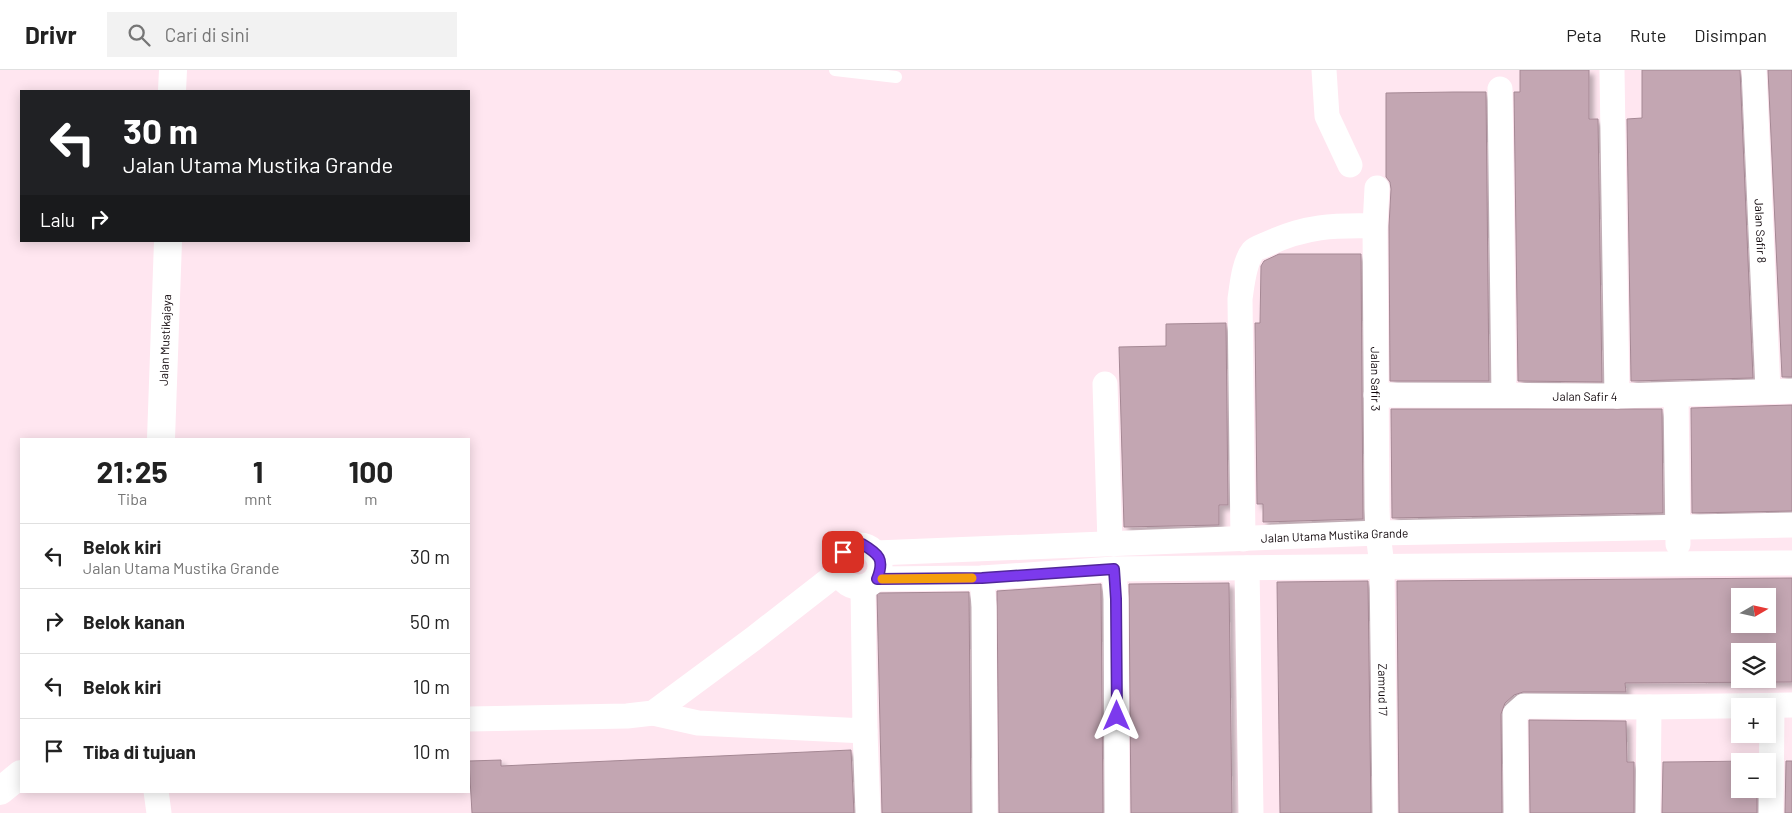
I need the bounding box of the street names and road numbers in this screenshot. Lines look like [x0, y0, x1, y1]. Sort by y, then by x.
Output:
street label: Jalan Safir 8 [1753, 198, 1769, 263]
street label: Jalan Mustikajaya [156, 294, 173, 386]
street label: Jalan Safir 3 [1369, 347, 1383, 411]
street label: Jalan Safir 4 [1553, 389, 1617, 403]
street label: Jalan Utama Mustika Grande [1261, 525, 1409, 545]
street label: Zamrud 17 [1376, 663, 1391, 716]

